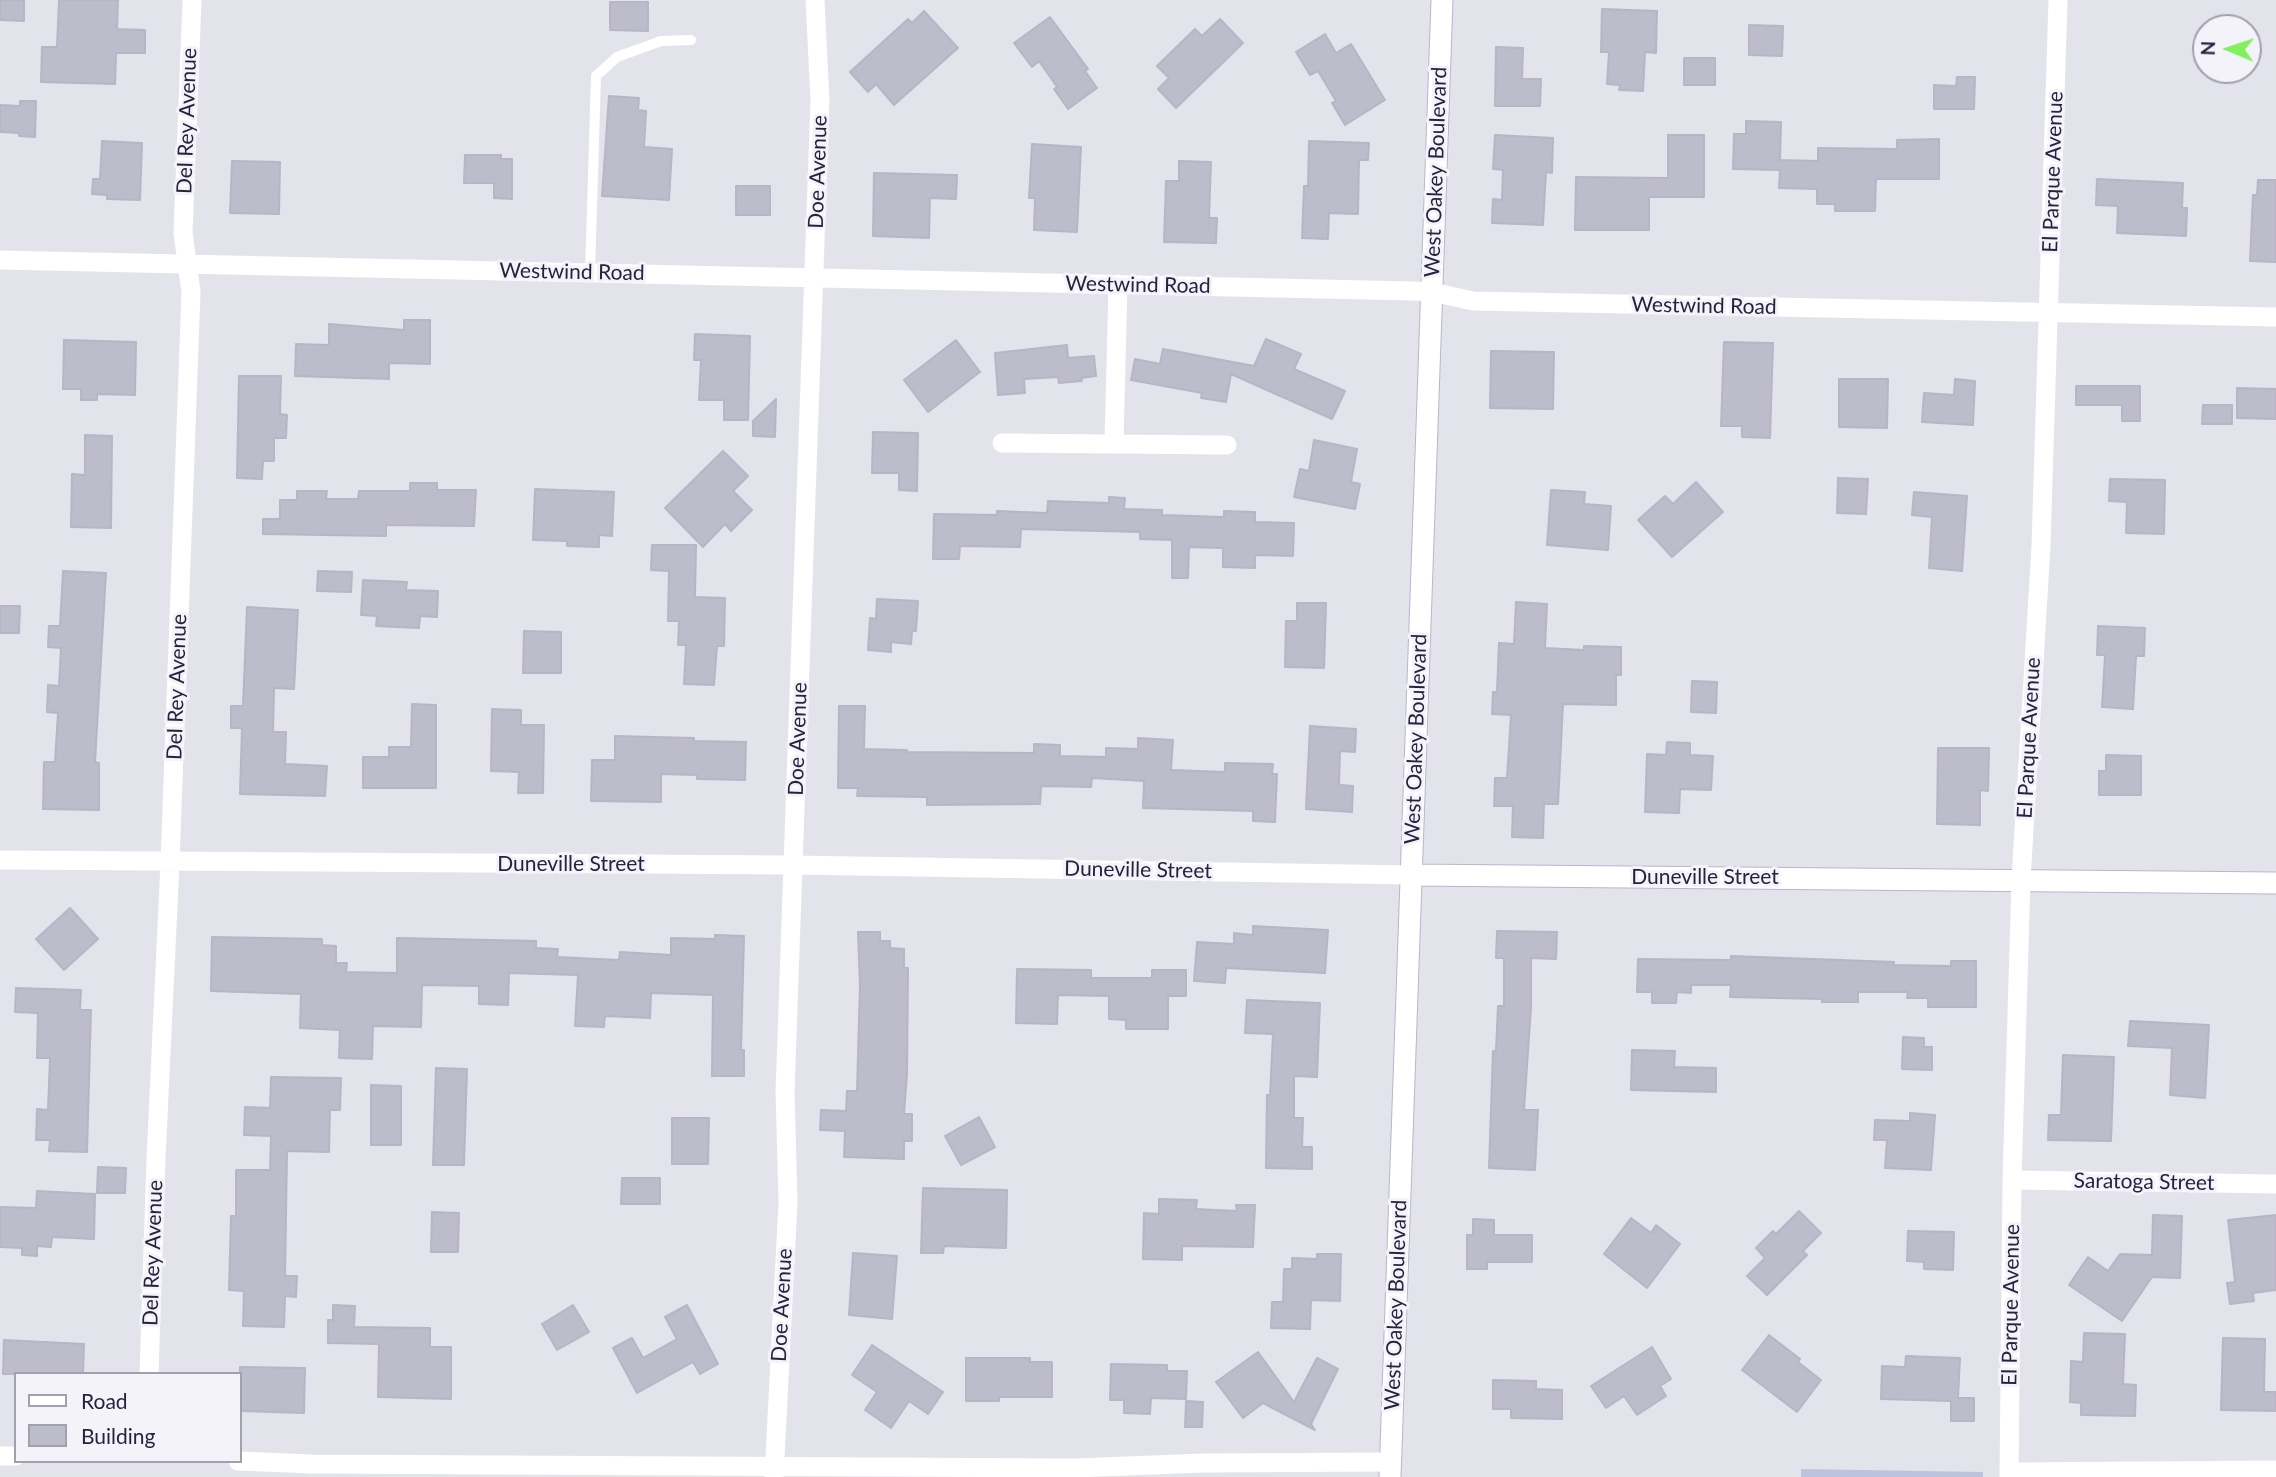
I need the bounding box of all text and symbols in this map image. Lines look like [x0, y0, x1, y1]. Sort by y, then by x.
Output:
north arrow [2192, 14, 2262, 84]
text: N [2196, 41, 2219, 56]
street label: Del Rey Avenue [172, 47, 202, 195]
street label: West Oakey Boulevard [1420, 66, 1452, 278]
street label: El Parque Avenue [2038, 91, 2068, 253]
street label: Doe Avenue [803, 115, 833, 229]
street label: Westwind Road [499, 258, 645, 286]
street label: Westwind Road [1065, 271, 1211, 299]
street label: Westwind Road [1631, 292, 1777, 320]
street label: Del Rey Avenue [162, 613, 192, 761]
street label: West Oakey Boulevard [1400, 633, 1432, 845]
street label: El Parque Avenue [2012, 657, 2046, 819]
street label: Doe Avenue [783, 682, 813, 796]
street label: Duneville Street [497, 851, 645, 877]
street label: Duneville Street [1064, 856, 1212, 884]
street label: Duneville Street [1631, 864, 1779, 890]
street label: Saratoga Street [2073, 1168, 2215, 1196]
street label: Del Rey Avenue [138, 1179, 168, 1327]
street label: West Oakey Boulevard [1380, 1199, 1412, 1411]
street label: El Parque Avenue [1997, 1224, 2025, 1386]
street label: Doe Avenue [766, 1248, 798, 1362]
legend [14, 1372, 242, 1463]
text: Road [81, 1388, 128, 1413]
text: Building [81, 1423, 156, 1448]

